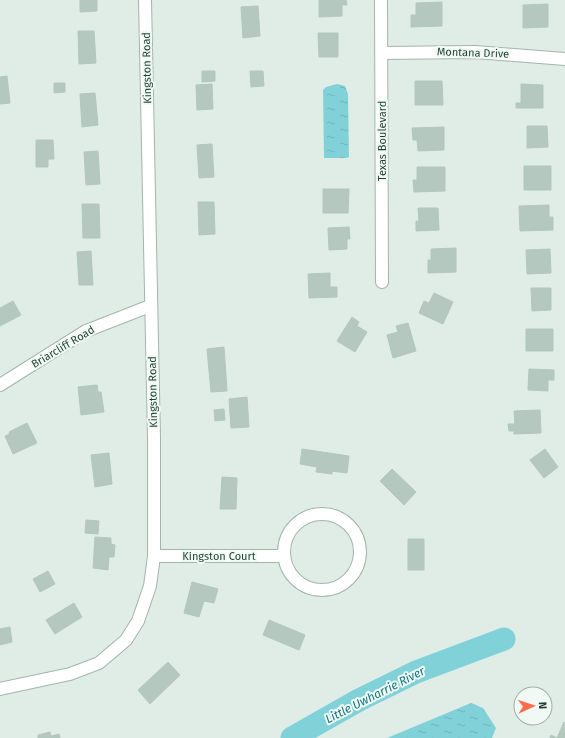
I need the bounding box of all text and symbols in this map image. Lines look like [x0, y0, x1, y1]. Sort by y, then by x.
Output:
street label: Kingston Road [140, 32, 154, 104]
street label: Montana Drive [437, 45, 509, 61]
street label: Texas Boulevard [376, 101, 389, 181]
street label: Briarcliff Road [29, 323, 97, 371]
street label: Kingston Road [146, 356, 160, 428]
street label: Kingston Court [182, 550, 256, 563]
water label: Little Uwharrie River [323, 664, 427, 726]
north arrow [513, 686, 553, 726]
text: N [536, 702, 549, 709]

